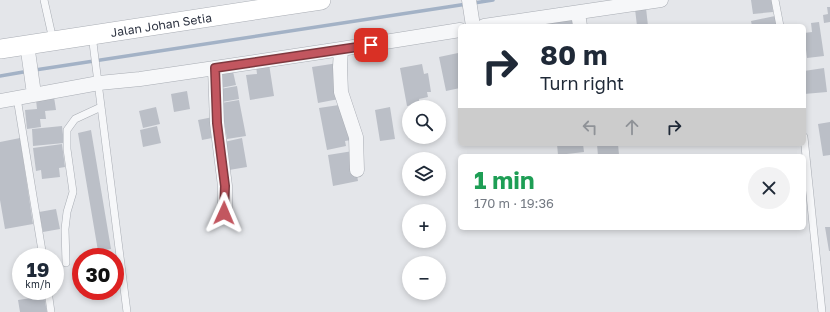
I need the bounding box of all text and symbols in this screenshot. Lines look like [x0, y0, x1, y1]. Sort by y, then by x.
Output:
street label: Jalan Johan Setia [109, 9, 213, 40]
pin [354, 28, 388, 62]
icon: arrive [360, 34, 382, 56]
text: 80 m [540, 38, 608, 71]
icon: right [474, 40, 526, 92]
text: Turn right [540, 72, 624, 94]
map controls [402, 100, 446, 300]
button: search [402, 100, 446, 144]
icon: left [579, 116, 601, 138]
icon: ahead [621, 116, 643, 138]
icon: right [663, 116, 685, 138]
button: layers [402, 152, 446, 196]
text: 1 min [474, 165, 534, 194]
button: close [748, 167, 790, 209]
position arrow [203, 192, 245, 234]
text: 170 m · 19:36 [474, 195, 554, 211]
button: + [402, 204, 446, 248]
speed limit sign: 30 [72, 248, 124, 300]
button: − [402, 256, 446, 300]
text: 19 [26, 257, 49, 281]
text: km/h [25, 278, 51, 290]

